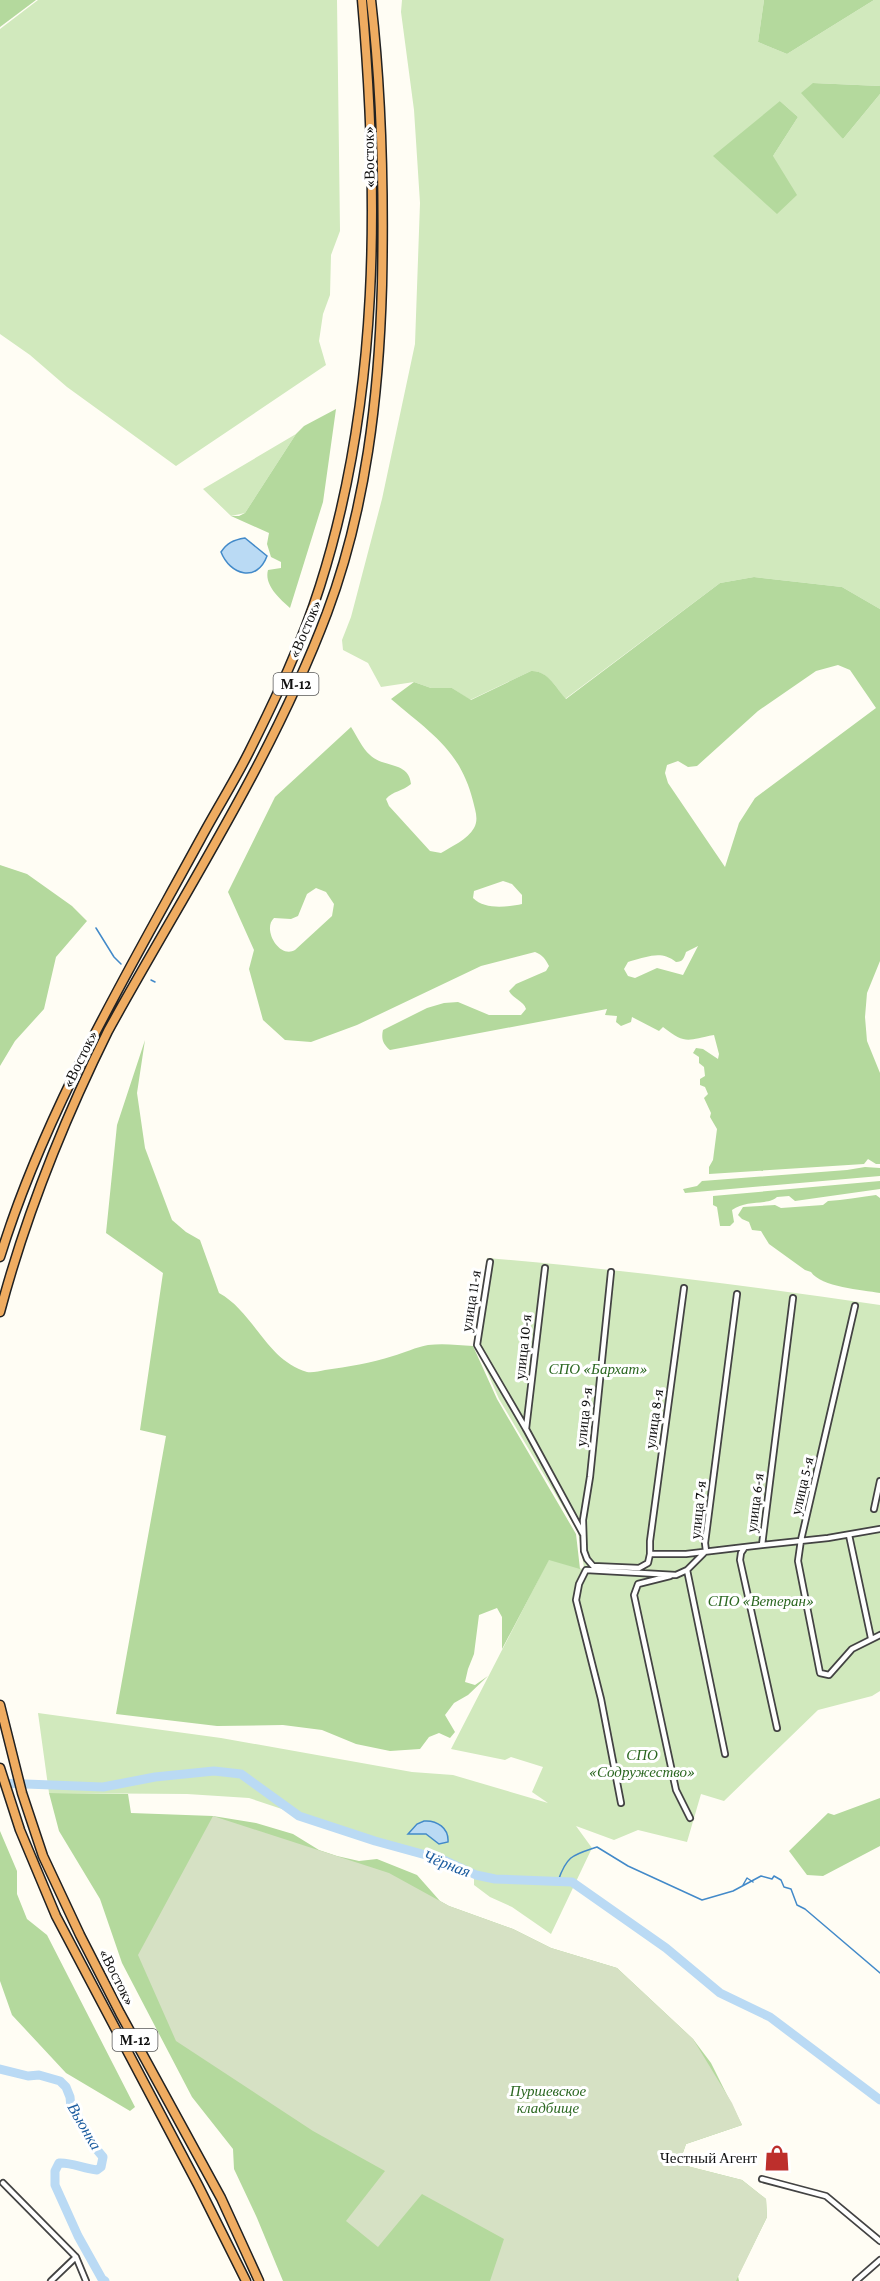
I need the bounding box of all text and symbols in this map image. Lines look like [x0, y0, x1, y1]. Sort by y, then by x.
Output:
street label: «Восток» [360, 126, 378, 188]
street label: «Восток» [286, 597, 324, 661]
road number: М-12 [274, 673, 318, 695]
street label: «Восток» [59, 1028, 101, 1090]
street label: улица 11-я [458, 1269, 484, 1333]
street label: улица 10-я [512, 1313, 534, 1381]
park label: СПО «Бархат» [548, 1361, 648, 1377]
street label: улица 9-я [573, 1386, 595, 1448]
street label: улица 8-я [642, 1388, 666, 1450]
street label: улица 5-я [788, 1455, 816, 1517]
street label: улица 6-я [743, 1472, 767, 1534]
street label: улица 7-я [687, 1480, 709, 1540]
park label: СПО «Ветеран» [708, 1593, 814, 1609]
park label: СПО «Содружество» [589, 1747, 695, 1780]
water label: Чёрная [420, 1847, 473, 1881]
street label: «Восток» [96, 1946, 138, 2008]
road number: М-12 [112, 2029, 158, 2051]
park label: Пуршевское кладбище [509, 2083, 587, 2116]
water label: Вьюнка [64, 2100, 105, 2153]
shop icon: Честный Агент [762, 2143, 792, 2173]
place label: Честный Агент [660, 2150, 757, 2166]

